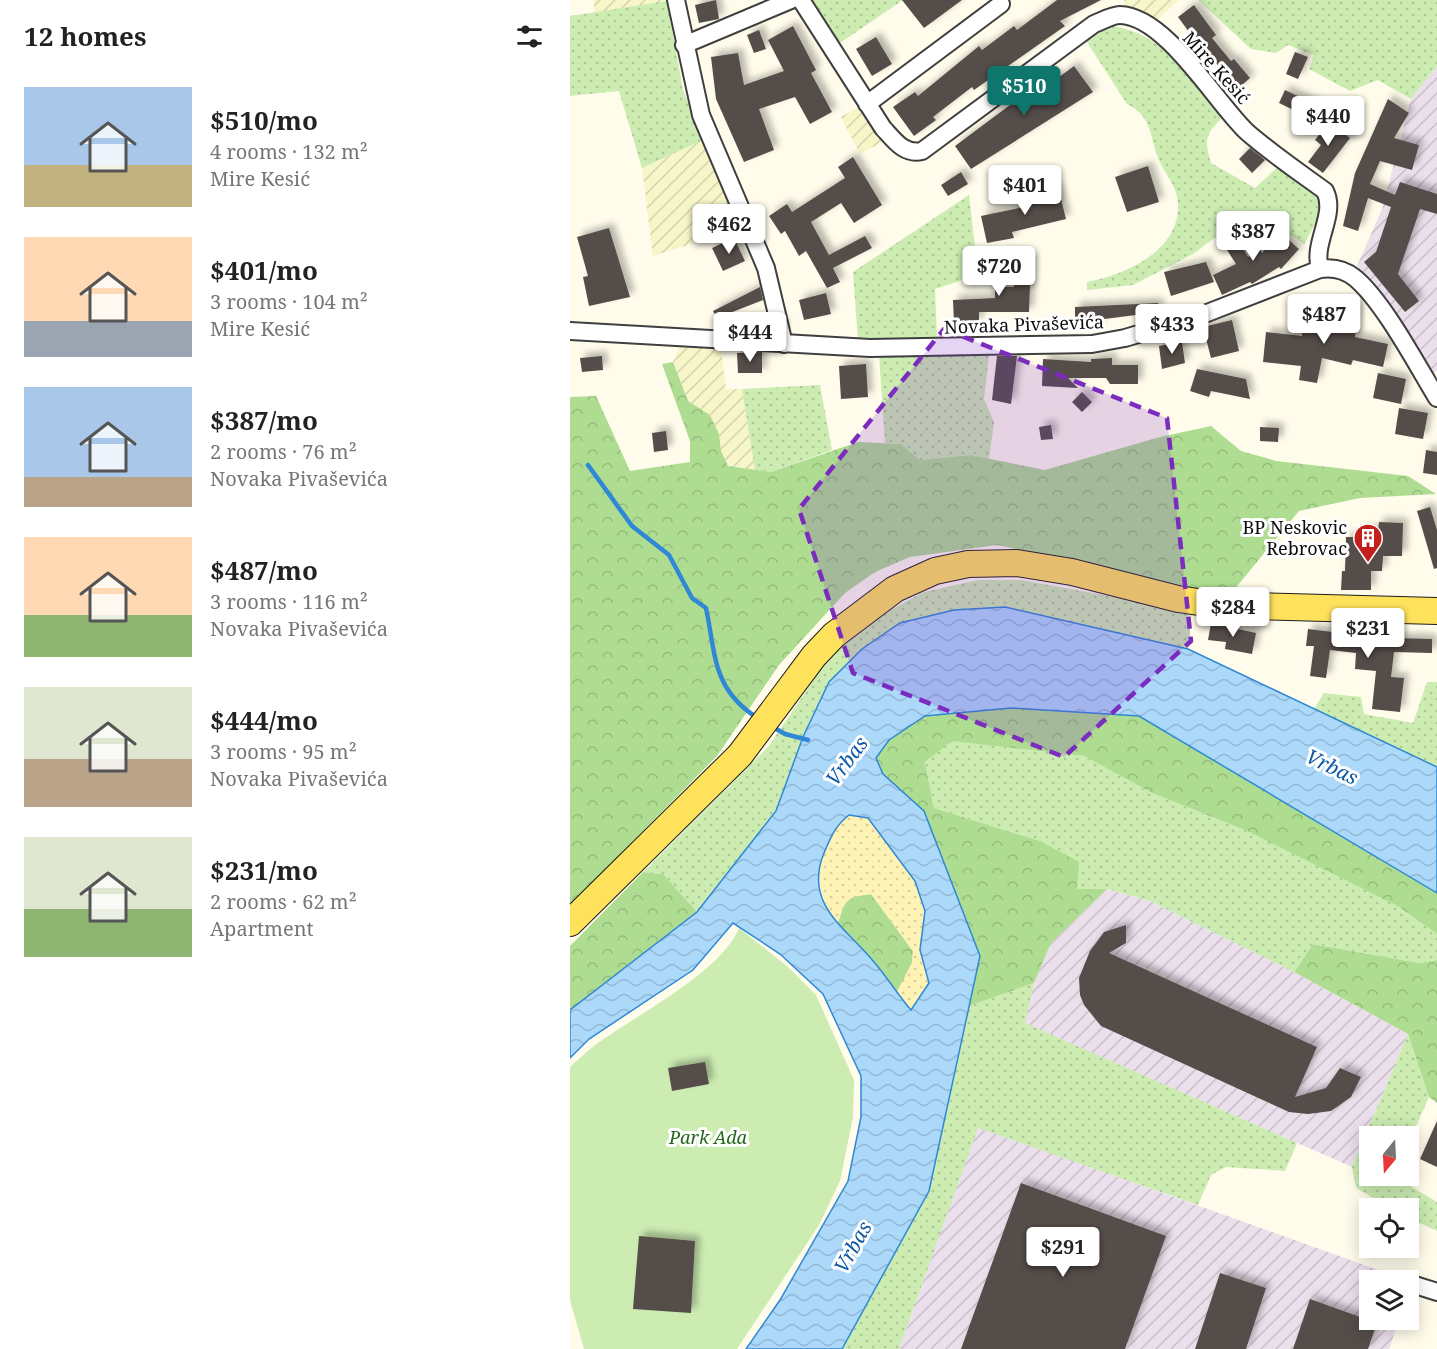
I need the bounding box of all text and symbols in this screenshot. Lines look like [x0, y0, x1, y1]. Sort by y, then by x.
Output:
text: 12 homes [24, 18, 146, 54]
icon: filters [513, 20, 546, 53]
street label: Mire Kesić [1178, 26, 1256, 109]
pin: $510 [988, 66, 1060, 117]
text: $510 [1001, 72, 1047, 99]
pin: $440 [1292, 96, 1364, 147]
text: $510/mo [210, 102, 318, 138]
text: $440 [1305, 102, 1351, 129]
icon: home [72, 111, 144, 183]
text: 4 rooms · 132 m² [210, 138, 368, 165]
text: Mire Kesić [210, 165, 310, 192]
pin: $401 [989, 165, 1061, 216]
text: $401 [1002, 171, 1048, 198]
pin: $462 [693, 204, 765, 255]
text: $462 [706, 210, 752, 237]
pin: $387 [1217, 211, 1289, 262]
text: $387 [1230, 217, 1276, 244]
pin: $720 [963, 246, 1035, 297]
text: $401/mo [210, 252, 318, 288]
text: $720 [976, 252, 1022, 279]
icon: home [72, 261, 144, 333]
text: 3 rooms · 104 m² [210, 288, 368, 315]
pin: $487 [1288, 294, 1360, 345]
text: $487 [1301, 300, 1347, 327]
pin: $433 [1136, 304, 1208, 355]
street label: Novaka Pivaševića [944, 309, 1104, 339]
text: $433 [1149, 310, 1195, 337]
pin: $444 [714, 312, 786, 363]
text: Mire Kesić [210, 315, 310, 342]
text: $444 [727, 318, 773, 345]
text: $387/mo [210, 402, 318, 438]
icon: home [72, 411, 144, 483]
text: 2 rooms · 76 m² [210, 438, 357, 465]
text: Novaka Pivaševića [210, 465, 388, 492]
place label: BP Neskovic Rebrovac [1243, 515, 1347, 560]
building icon: BP Neskovic Rebrovac [1352, 522, 1384, 564]
text: $487/mo [210, 552, 318, 588]
icon: home [72, 561, 144, 633]
pin: $284 [1197, 587, 1269, 638]
text: 3 rooms · 116 m² [210, 588, 368, 615]
text: $284 [1210, 593, 1256, 620]
pin: $231 [1332, 608, 1404, 659]
text: $231 [1345, 614, 1391, 641]
text: Novaka Pivaševića [210, 615, 388, 642]
text: $444/mo [210, 702, 318, 738]
icon: home [72, 711, 144, 783]
water label: Vrbas [819, 731, 874, 791]
text: 3 rooms · 95 m² [210, 738, 357, 765]
water label: Vrbas [1302, 742, 1363, 791]
text: Novaka Pivaševića [210, 765, 388, 792]
text: $231/mo [210, 852, 318, 888]
icon: home [72, 861, 144, 933]
text: 2 rooms · 62 m² [210, 888, 357, 915]
text: Apartment [210, 915, 314, 942]
park label: Park Ada [668, 1125, 748, 1149]
north arrow [1359, 1126, 1419, 1186]
map controls [1359, 1126, 1419, 1330]
button: locate [1359, 1198, 1419, 1258]
water label: Vrbas [827, 1216, 878, 1277]
pin: $291 [1027, 1227, 1099, 1278]
text: $291 [1040, 1233, 1086, 1260]
button: layers [1359, 1270, 1419, 1330]

